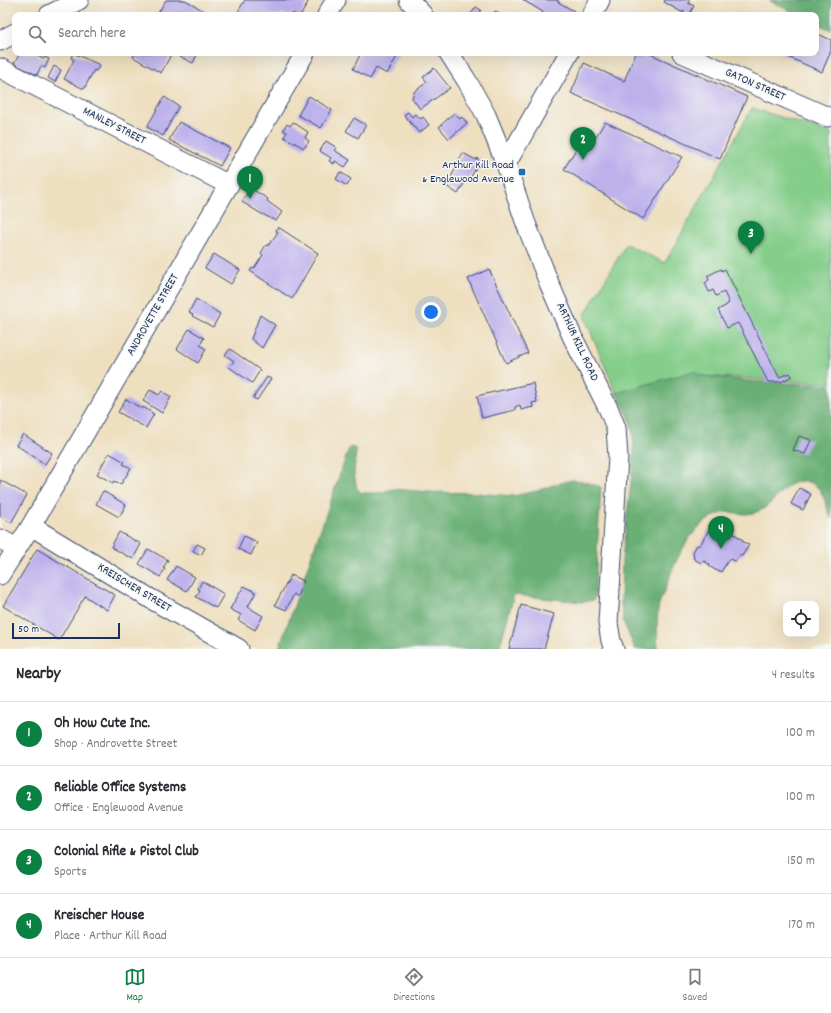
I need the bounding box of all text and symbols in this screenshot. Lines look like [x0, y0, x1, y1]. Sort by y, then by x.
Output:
search box [12, 12, 819, 56]
icon: search [26, 23, 48, 45]
text: Search here [58, 23, 126, 45]
street label: GATON STREET [722, 64, 788, 106]
street label: MANLEY STREET [80, 103, 149, 149]
pin: 2 [570, 127, 596, 160]
place label: Arthur Kill Road & Englewood Avenue [422, 157, 514, 188]
pin: 1 [237, 166, 263, 199]
marker: Arthur Kill Road & Englewood Avenue [517, 167, 527, 177]
pin: 3 [738, 221, 764, 254]
street label: ANDROVETTE STREET [123, 271, 183, 359]
street label: ARTHUR KILL ROAD [551, 300, 603, 384]
your location [421, 302, 441, 322]
pin: 4 [708, 516, 734, 549]
street label: KREISCHER STREET [94, 559, 174, 617]
map controls [783, 601, 819, 637]
button: locate [783, 601, 819, 637]
scale bar [12, 621, 120, 640]
text: 50 m [18, 622, 39, 638]
text: Nearby [16, 663, 60, 687]
text: 4 results [772, 666, 815, 685]
text: Oh How Cute Inc. [54, 713, 150, 735]
text: 1 [28, 724, 30, 743]
text: 100 m [786, 724, 815, 743]
text: Shop · Androvette Street [54, 735, 177, 754]
text: Reliable Office Systems [54, 777, 186, 799]
text: 2 [26, 788, 32, 807]
text: 100 m [786, 788, 815, 807]
text: Office · Englewood Avenue [54, 799, 183, 818]
text: Colonial Rifle & Pistol Club [54, 841, 199, 863]
text: 3 [26, 852, 32, 871]
text: 150 m [787, 852, 815, 871]
text: Sports [54, 863, 87, 882]
text: Kreischer House [54, 905, 144, 927]
text: 4 [26, 916, 32, 935]
text: 170 m [788, 916, 815, 935]
text: Place · Arthur Kill Road [54, 927, 167, 946]
tab: Map [124, 966, 146, 1006]
tab: Directions [393, 966, 435, 1006]
tab: Saved [683, 966, 707, 1006]

